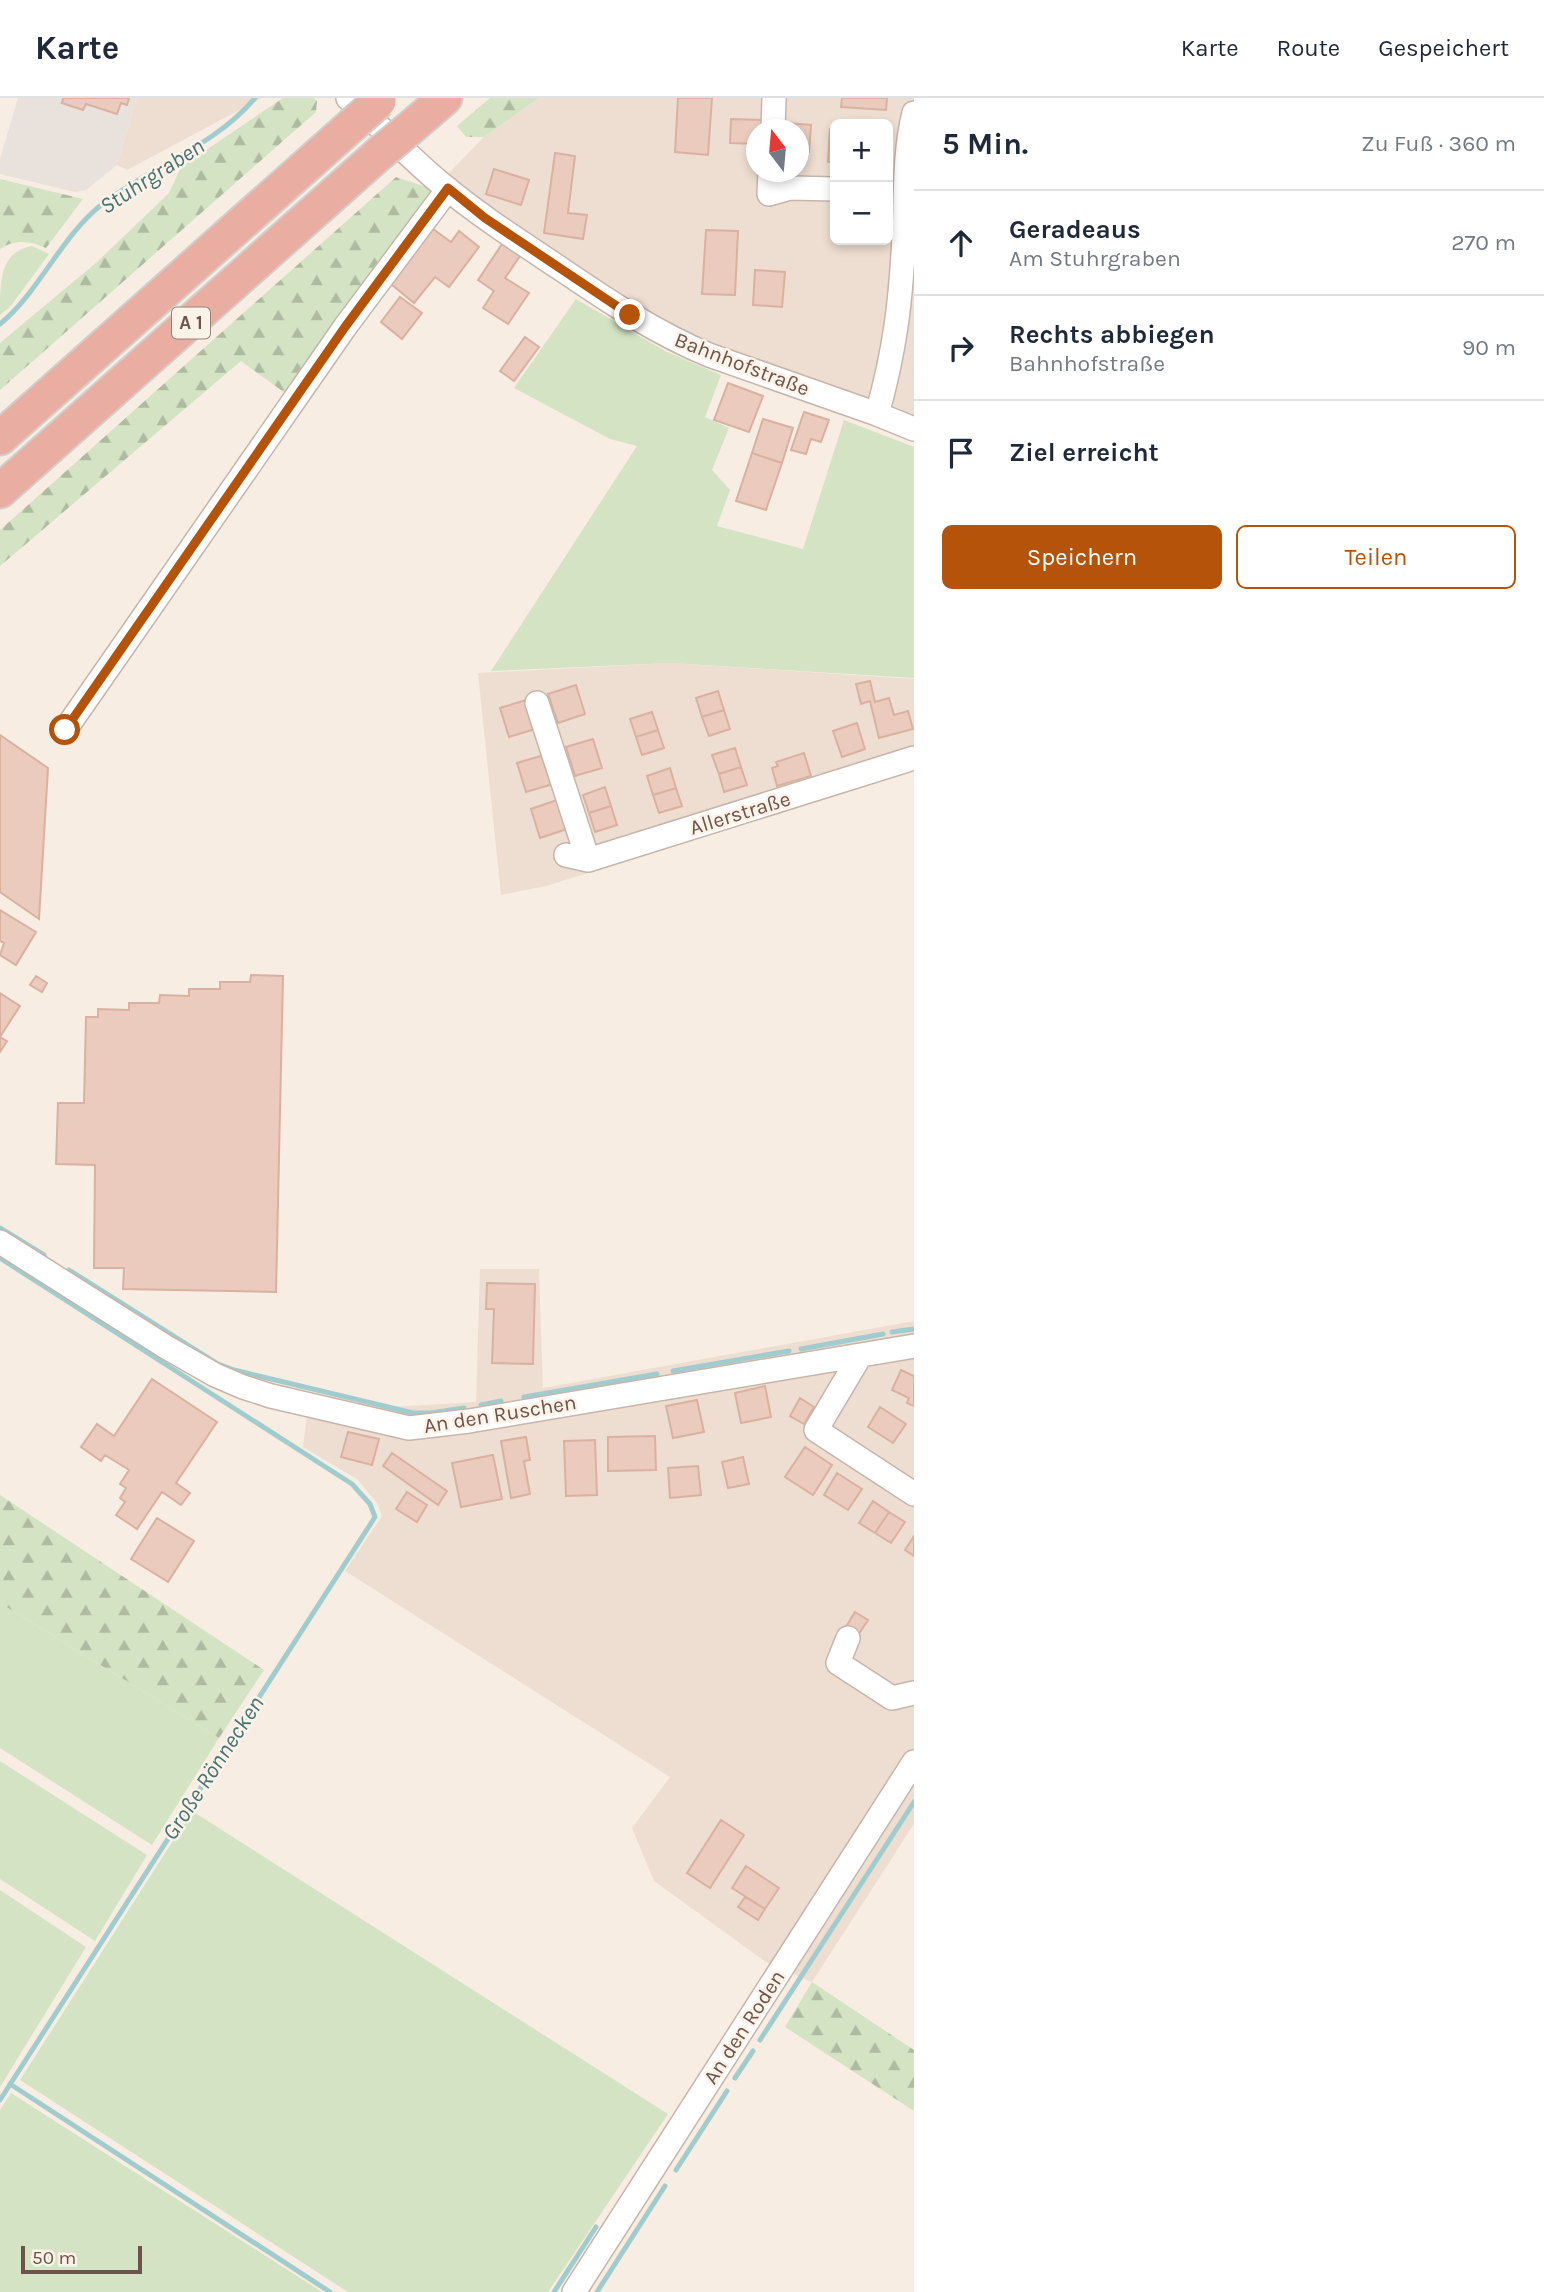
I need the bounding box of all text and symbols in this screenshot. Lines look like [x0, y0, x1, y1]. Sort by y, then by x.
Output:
text: Karte [35, 29, 119, 67]
text: Karte [1181, 34, 1239, 62]
text: Route [1277, 34, 1340, 62]
text: Gespeichert [1378, 34, 1509, 62]
north arrow [746, 119, 809, 182]
map controls [830, 119, 893, 245]
button: + [830, 119, 893, 182]
text: 5 Min. [942, 126, 1028, 162]
text: Zu Fuß · 360 m [1361, 130, 1516, 157]
water label: Stuhrgraben [95, 132, 209, 220]
button: − [830, 182, 893, 245]
text: Geradeaus [1009, 214, 1141, 245]
icon: ahead [942, 224, 980, 262]
text: 270 m [1451, 229, 1516, 256]
text: Am Stuhrgraben [1009, 245, 1181, 272]
route end [614, 299, 645, 330]
road number: A 1 [172, 308, 210, 339]
text: Rechts abbiegen [1009, 319, 1215, 350]
street label: Bahnhofstraße [671, 327, 813, 401]
icon: right [942, 329, 980, 367]
text: 90 m [1462, 334, 1516, 361]
text: Bahnhofstraße [1009, 350, 1165, 377]
icon: arrive [942, 434, 980, 472]
text: Ziel erreicht [1009, 437, 1159, 468]
button: Speichern [942, 525, 1222, 589]
button: Teilen [1236, 525, 1516, 589]
route start [49, 714, 80, 745]
street label: Allerstraße [687, 786, 793, 840]
street label: An den Ruschen [422, 1390, 578, 1438]
water label: Große Rönnecken [156, 1691, 270, 1845]
street label: An den Roden [698, 1966, 790, 2088]
scale bar [21, 2243, 142, 2275]
text: 50 m [32, 2247, 76, 2269]

